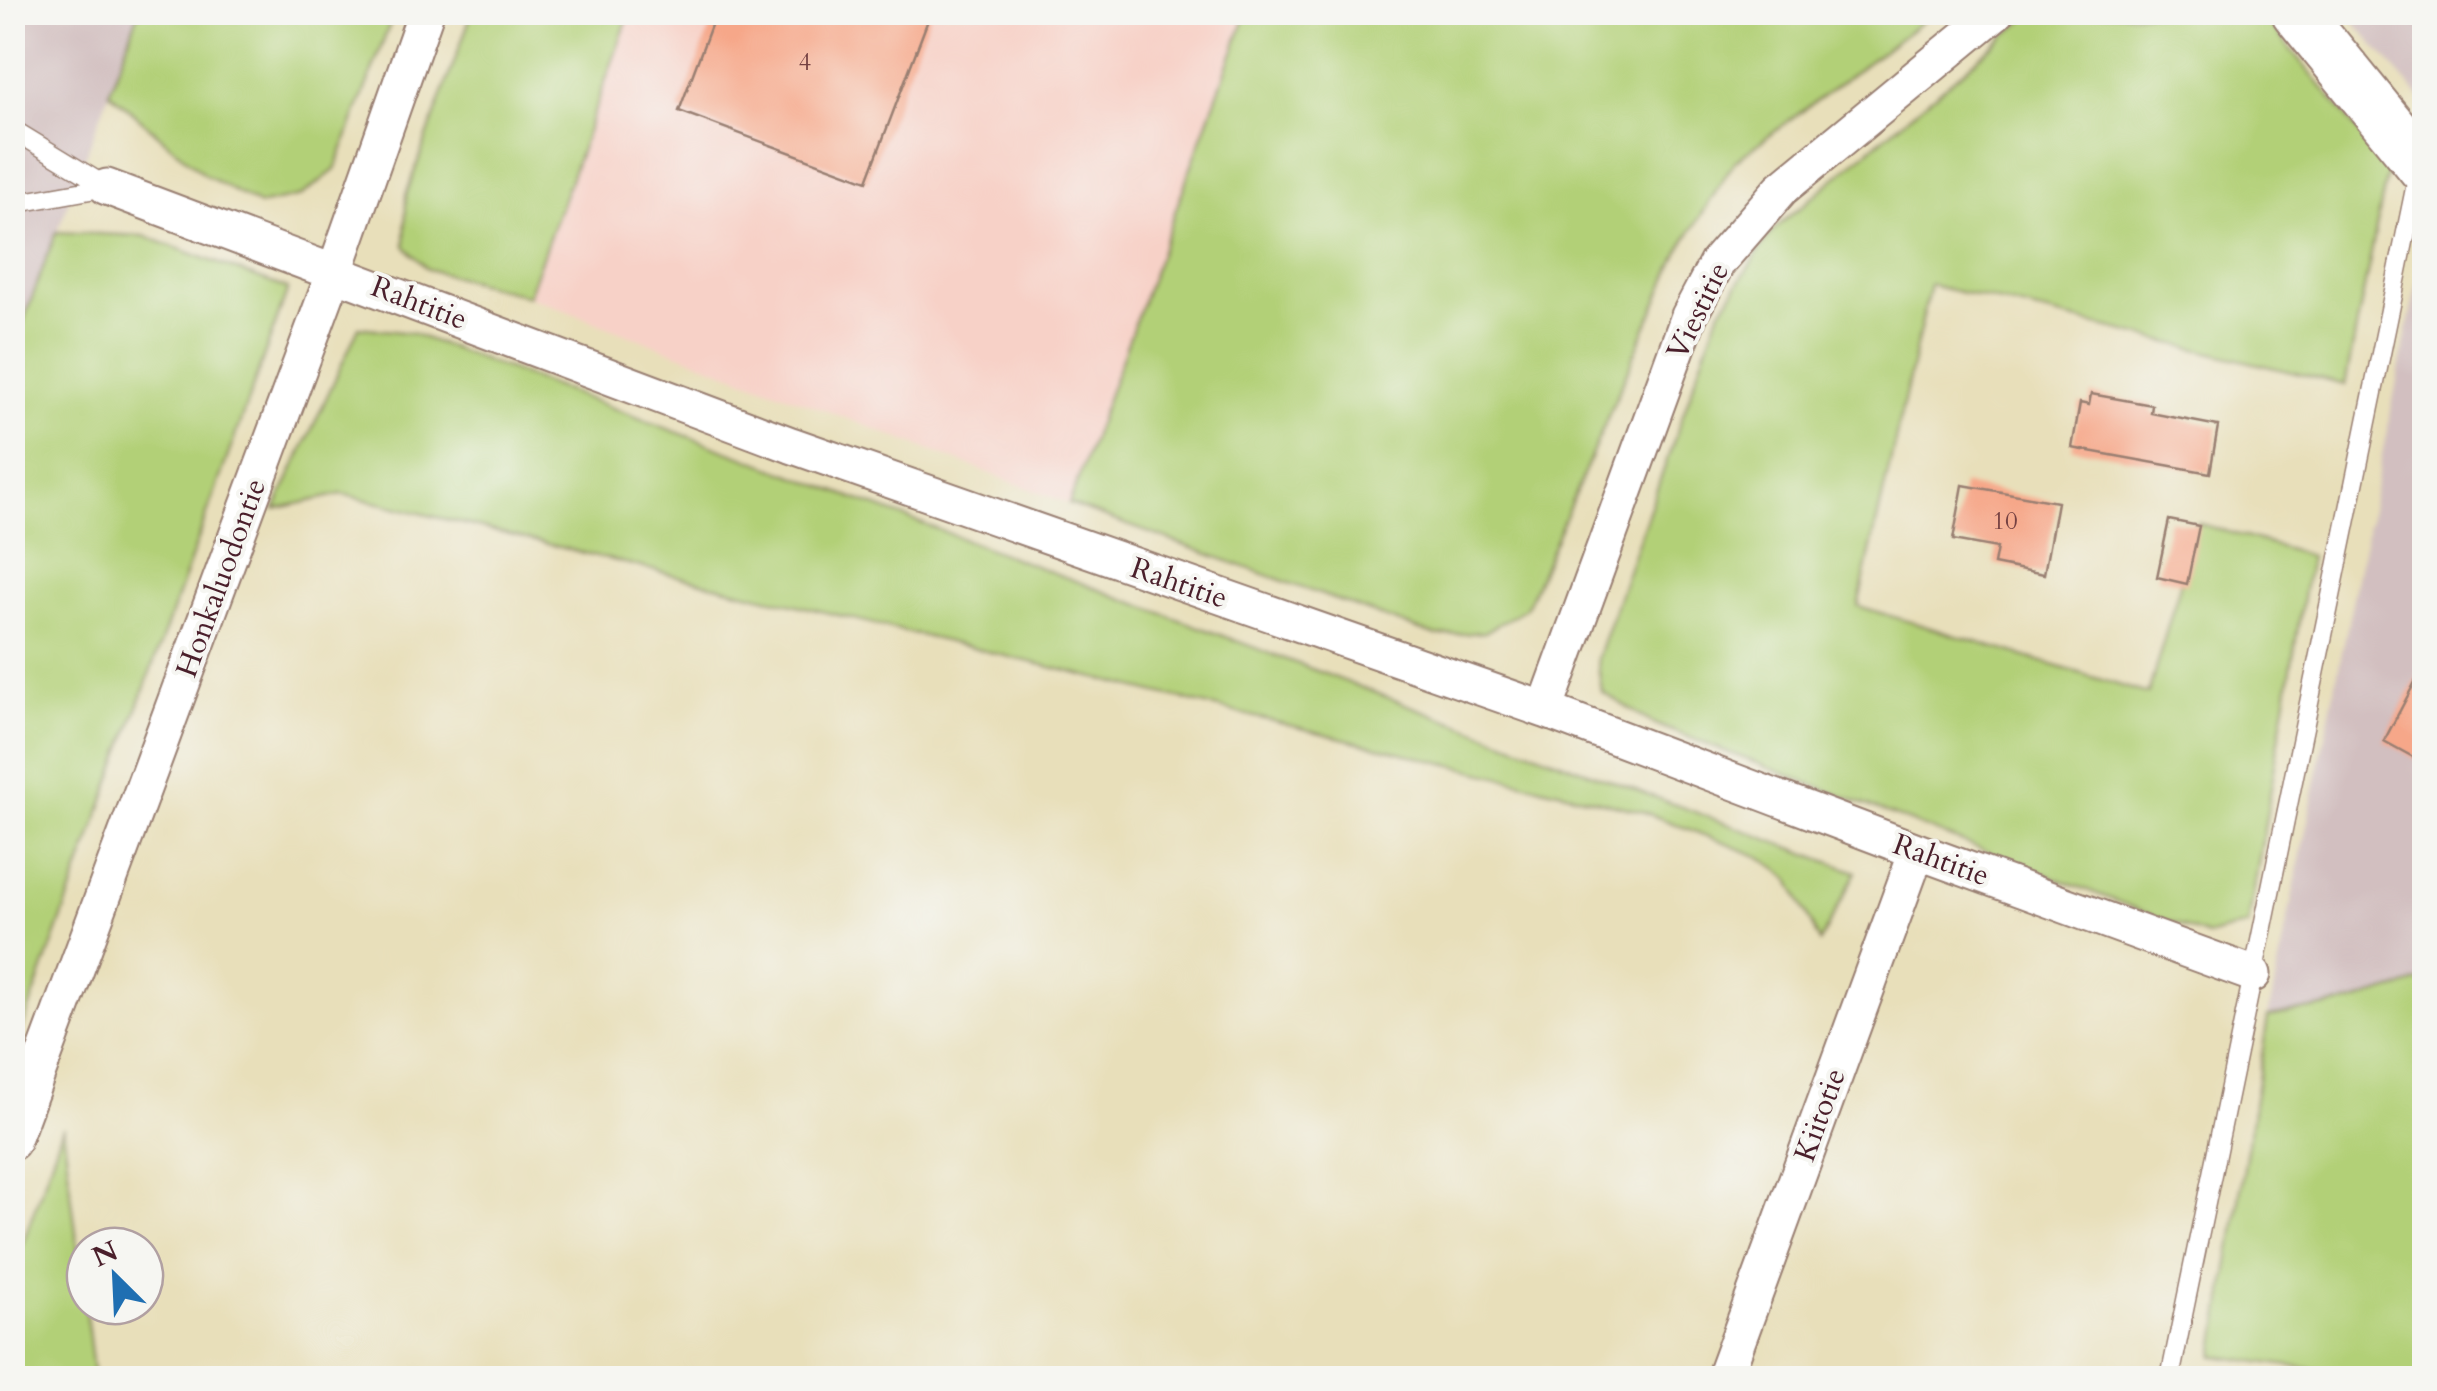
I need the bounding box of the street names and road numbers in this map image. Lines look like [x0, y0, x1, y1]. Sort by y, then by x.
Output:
street label: Viestitie [1657, 255, 1739, 367]
street label: Rahtitie [365, 266, 473, 340]
street label: Honkaluodontie [166, 473, 276, 683]
street label: Rahtitie [1125, 547, 1233, 619]
street label: Rahtitie [1887, 824, 1995, 896]
street label: Kiitotie [1784, 1063, 1856, 1167]

